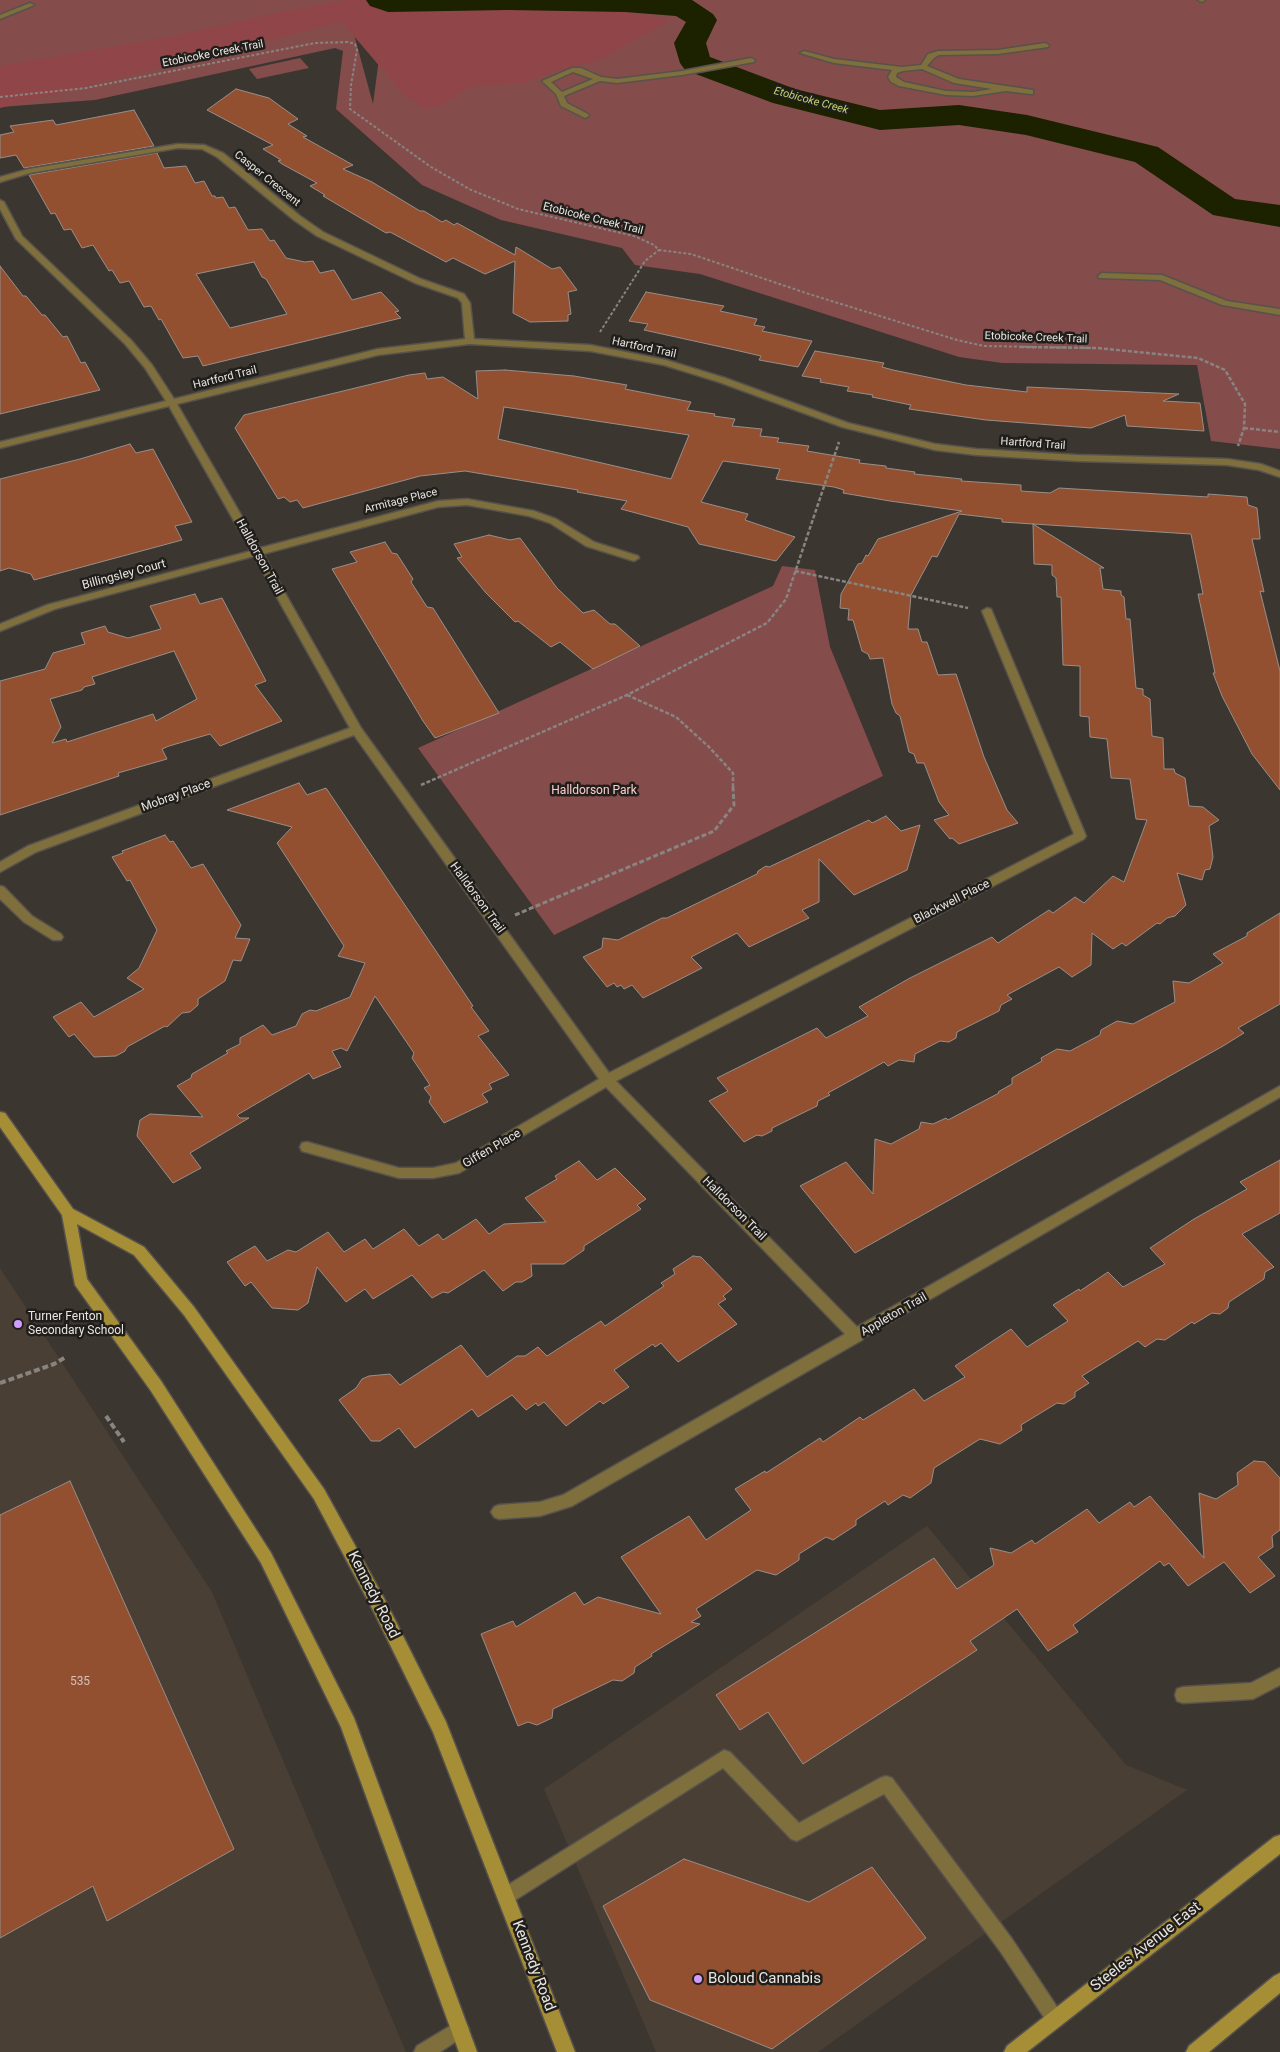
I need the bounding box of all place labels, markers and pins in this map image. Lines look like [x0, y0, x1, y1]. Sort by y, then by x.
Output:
place label: Turner Fenton Secondary School [28, 1310, 124, 1338]
marker: Turner Fenton Secondary School [12, 1318, 24, 1330]
place label: Boloud Cannabis [708, 1970, 821, 1988]
marker: Boloud Cannabis [692, 1973, 704, 1985]

